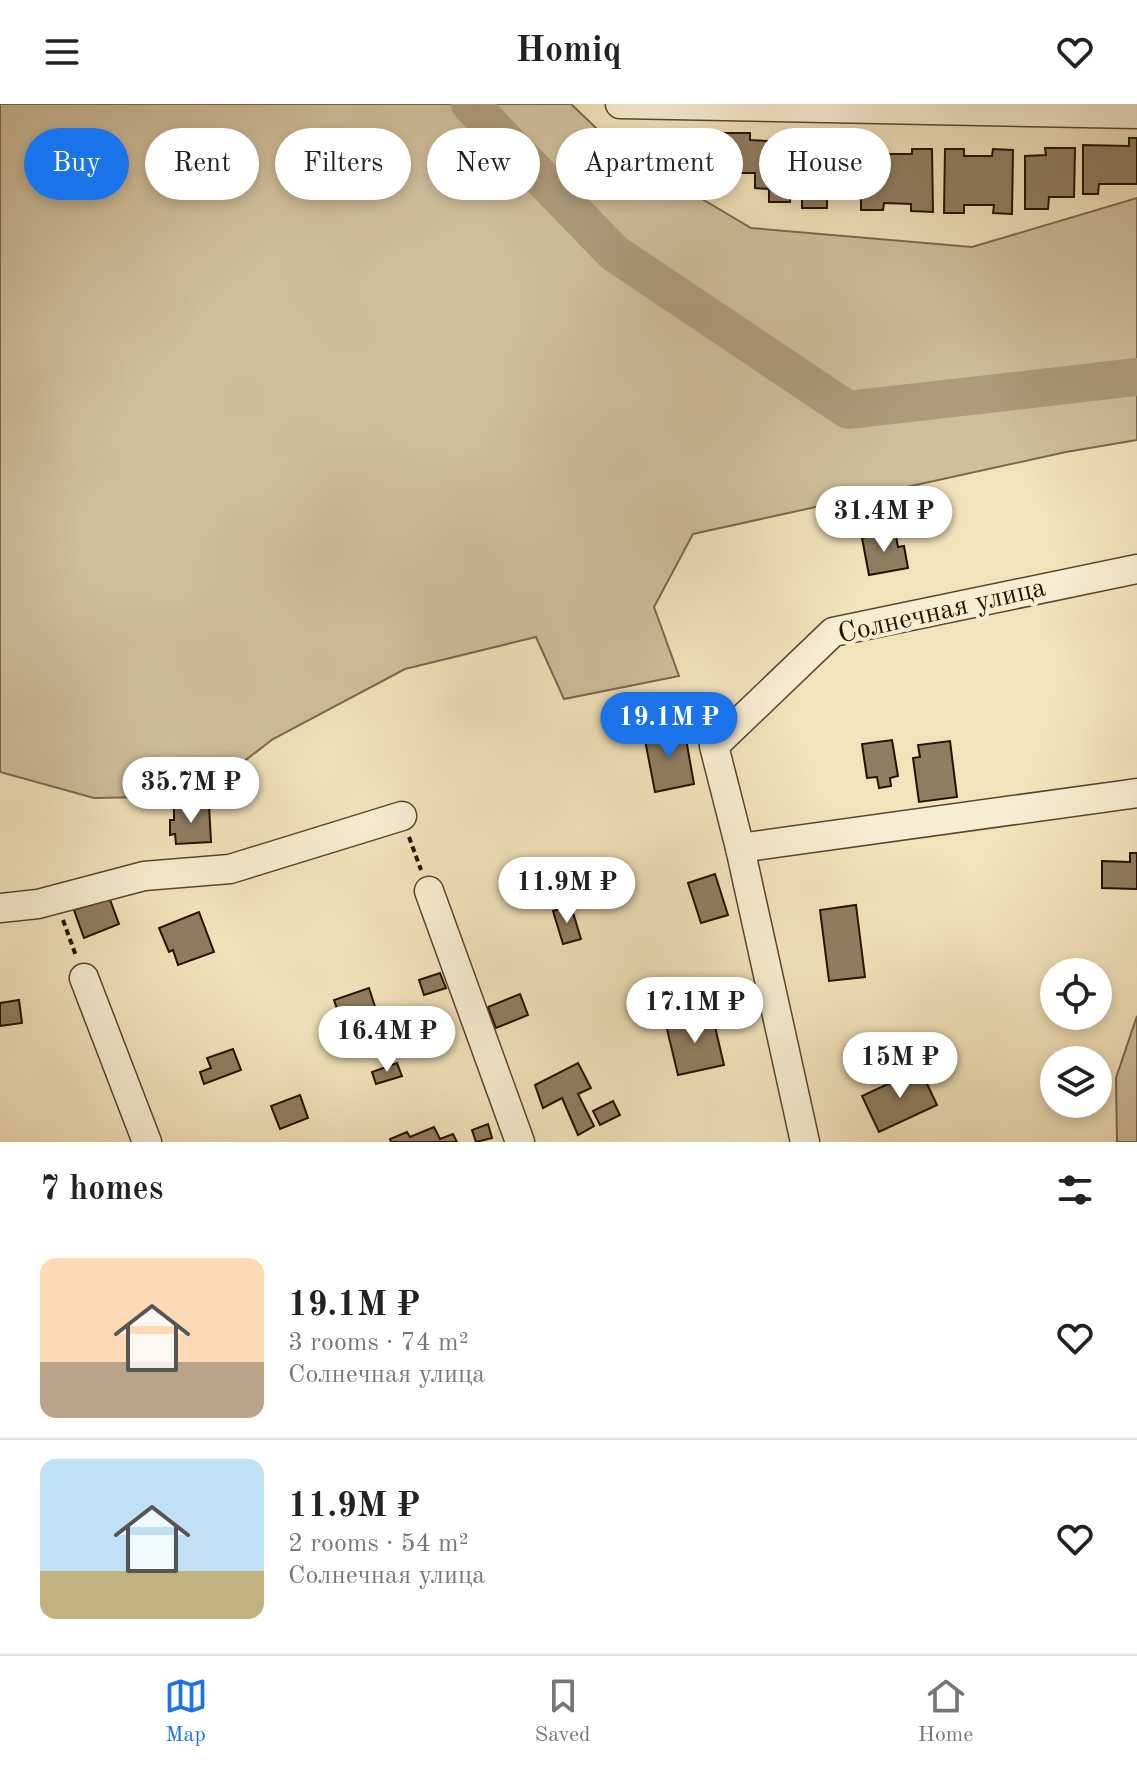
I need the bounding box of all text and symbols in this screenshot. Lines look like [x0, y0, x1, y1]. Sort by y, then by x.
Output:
icon: menu [40, 30, 84, 74]
icon: heart [1053, 30, 1097, 74]
text: Homiq [515, 34, 622, 70]
chip: Buy [24, 128, 129, 200]
chip: Rent [145, 128, 259, 200]
chip: Filters [275, 128, 411, 200]
chip: New [427, 128, 540, 200]
chip: Apartment [556, 128, 743, 200]
chip: House [759, 128, 891, 200]
pin: 31.4M ₽ [810, 486, 958, 554]
text: 31.4M ₽ [833, 499, 935, 525]
street label: Солнечная улица [835, 574, 1049, 650]
pin: 19.1M ₽ [595, 692, 743, 760]
text: 19.1M ₽ [618, 705, 720, 731]
pin: 35.7M ₽ [117, 757, 265, 825]
text: 35.7M ₽ [140, 770, 242, 796]
pin: 11.9M ₽ [493, 857, 641, 925]
text: 11.9M ₽ [516, 870, 618, 896]
map controls [1040, 958, 1112, 1118]
button: locate [1040, 958, 1112, 1030]
pin: 17.1M ₽ [621, 977, 769, 1045]
text: 17.1M ₽ [644, 990, 746, 1016]
pin: 16.4M ₽ [313, 1006, 461, 1074]
text: 16.4M ₽ [336, 1019, 438, 1045]
pin: 15M ₽ [844, 1032, 956, 1100]
text: 15M ₽ [861, 1045, 939, 1071]
button: layers [1040, 1046, 1112, 1118]
icon: filters [1053, 1168, 1097, 1212]
text: 7 homes [40, 1173, 163, 1207]
text: 19.1M ₽ [288, 1289, 420, 1323]
icon: home [104, 1290, 200, 1386]
icon: heart [1053, 1316, 1097, 1360]
text: 3 rooms · 74 m² [288, 1330, 469, 1356]
text: Солнечная улица [288, 1362, 485, 1388]
text: 11.9M ₽ [288, 1490, 420, 1524]
icon: home [104, 1491, 200, 1587]
icon: heart [1053, 1517, 1097, 1561]
text: 2 rooms · 54 m² [288, 1531, 469, 1557]
text: Солнечная улица [288, 1563, 485, 1589]
tab: Map [164, 1674, 208, 1749]
tab: Saved [535, 1674, 591, 1749]
tab: Home [918, 1674, 973, 1749]

